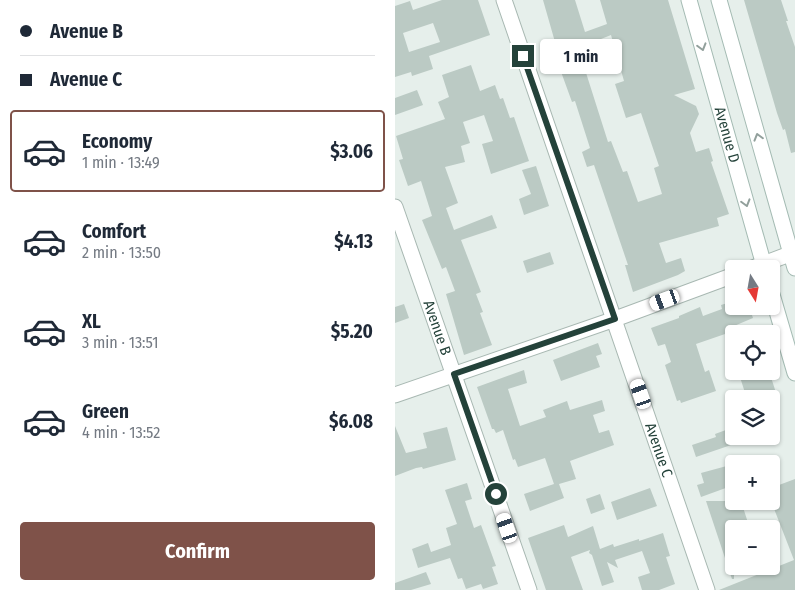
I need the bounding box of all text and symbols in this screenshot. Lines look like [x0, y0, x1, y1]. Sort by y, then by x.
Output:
text: Avenue B [50, 20, 123, 43]
callout: 1 min [541, 38, 623, 74]
one-way arrow [697, 42, 707, 50]
route end [512, 45, 534, 67]
text: 1 min [564, 47, 598, 66]
text: Avenue C [50, 68, 122, 91]
street label: Avenue D [711, 105, 744, 165]
icon: car [22, 129, 67, 174]
text: Economy [82, 130, 152, 153]
one-way arrow [753, 133, 764, 142]
text: $3.06 [330, 140, 373, 163]
text: 1 min · 13:49 [82, 153, 160, 172]
one-way arrow [741, 199, 751, 207]
icon: car [22, 219, 67, 264]
text: Comfort [82, 220, 146, 243]
text: $4.13 [334, 230, 373, 253]
text: 2 min · 13:50 [82, 243, 161, 262]
north arrow [725, 260, 780, 315]
map controls [725, 260, 780, 575]
car [648, 288, 681, 312]
street label: Avenue B [419, 298, 455, 358]
icon: car [22, 309, 67, 354]
text: XL [82, 310, 101, 333]
text: $5.20 [331, 320, 373, 343]
button: locate [725, 325, 780, 380]
text: 3 min · 13:51 [82, 333, 158, 352]
car [629, 377, 652, 411]
button: layers [725, 390, 780, 445]
icon: car [22, 399, 67, 444]
text: Green [82, 400, 129, 423]
text: $6.08 [329, 410, 373, 433]
street label: Avenue C [641, 421, 677, 480]
text: 4 min · 13:52 [82, 423, 160, 442]
button: + [725, 455, 780, 510]
route start [485, 483, 507, 505]
car [495, 511, 518, 545]
button: − [725, 520, 780, 575]
button: Confirm [20, 522, 375, 580]

